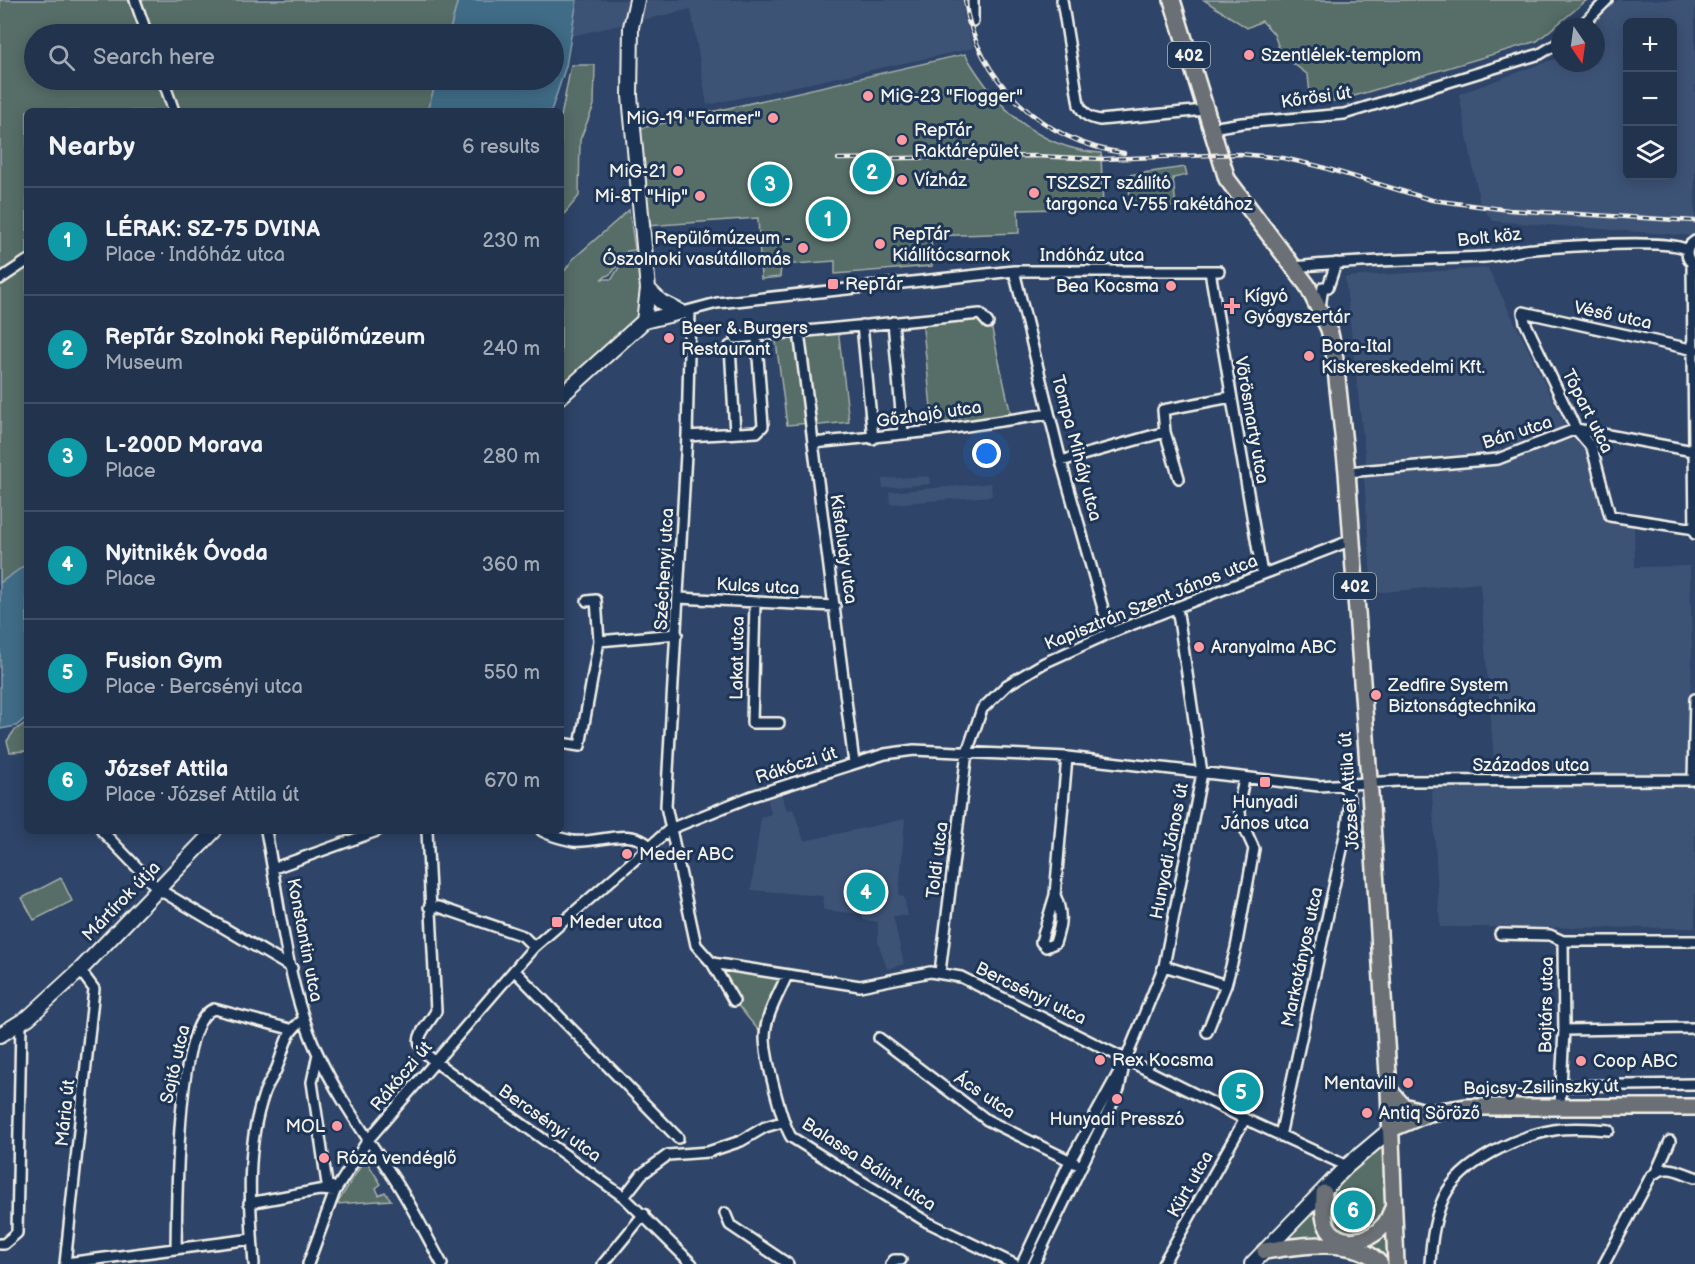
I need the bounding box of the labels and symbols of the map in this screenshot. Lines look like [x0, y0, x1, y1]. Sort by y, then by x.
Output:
north arrow [1551, 18, 1605, 72]
road number: 402 [1168, 42, 1210, 68]
place label: Szentlélek-templom [1261, 45, 1421, 66]
marker: Szentlélek-templom [1242, 48, 1256, 62]
street label: Kőrösi út [1279, 82, 1353, 113]
place label: MiG-23 "Flogger" [880, 86, 1023, 107]
marker: MiG-23 "Flogger" [861, 89, 875, 103]
place label: MiG-19 "Farmer" [626, 108, 761, 129]
marker: MiG-19 "Farmer" [766, 111, 780, 125]
place label: RepTár Raktárépület [914, 120, 1019, 162]
marker: RepTár Raktárépület [895, 133, 909, 147]
pin: 2 [852, 150, 892, 195]
place label: MiG-21 [609, 161, 666, 182]
pin: 3 [750, 162, 790, 207]
marker: MiG-21 [671, 164, 685, 178]
place label: Vízház [914, 170, 967, 191]
marker: Vízház [895, 173, 909, 187]
place label: TSZSZT szállító targonca V-755 rakétához [1046, 173, 1253, 215]
place label: Mi-8T "Hip" [595, 186, 688, 207]
marker: TSZSZT szállító targonca V-755 rakétához [1027, 186, 1041, 200]
marker: Mi-8T "Hip" [693, 189, 707, 203]
pin: 1 [808, 196, 848, 242]
place label: RepTár Kiállítócsarnok [892, 224, 1010, 266]
street label: Bolt köz [1456, 224, 1522, 251]
place label: Repülőmúzeum - Ószolnoki vasútállomás [603, 228, 791, 270]
marker: RepTár Kiállítócsarnok [873, 237, 887, 251]
marker: Repülőmúzeum - Ószolnoki vasútállomás [796, 241, 810, 255]
street label: Indóház utca [1040, 245, 1144, 266]
place label: RepTár [845, 274, 903, 295]
place label: Bea Kocsma [1056, 276, 1159, 297]
marker: RepTár [826, 277, 840, 291]
marker: Bea Kocsma [1164, 279, 1178, 293]
place label: Kígyó Gyógyszertár [1244, 286, 1351, 328]
street label: Véső utca [1572, 297, 1654, 334]
marker: Kígyó Gyógyszertár [1225, 299, 1239, 313]
place label: Beer & Burgers Restaurant [681, 318, 808, 360]
marker: Beer & Burgers Restaurant [662, 331, 676, 345]
place label: Bora-Ital Kiskereskedelmi Kft. [1321, 336, 1485, 378]
marker: Bora-Ital Kiskereskedelmi Kft. [1302, 349, 1316, 363]
street label: Vörösmarty utca [1230, 355, 1273, 485]
street label: Tópart utca [1557, 366, 1618, 457]
street label: Tompa Mihály utca [1047, 373, 1106, 523]
street label: Gőzhajó utca [875, 397, 983, 432]
street label: Bán utca [1480, 411, 1555, 454]
your location [972, 439, 1001, 468]
street label: Kisfaludy utca [825, 493, 862, 605]
street label: Széchenyi utca [651, 507, 678, 631]
street label: Kapisztrán Szent János utca [1042, 550, 1261, 655]
road number: 402 [1334, 573, 1376, 599]
street label: Kulcs utca [716, 574, 800, 599]
street label: Lakat utca [726, 616, 749, 700]
place label: Aranyalma ABC [1211, 637, 1337, 658]
marker: Aranyalma ABC [1192, 640, 1206, 654]
place label: Zedfire System Biztonságtechnika [1387, 675, 1536, 717]
marker: Zedfire System Biztonságtechnika [1369, 688, 1383, 702]
street label: József Attila út [1335, 731, 1364, 851]
street label: Rákóczi út [753, 742, 840, 789]
street label: Százados utca [1472, 755, 1590, 776]
marker: Hunyadi János utca [1258, 775, 1272, 789]
street label: Hunyadi János út [1146, 781, 1193, 921]
place label: Hunyadi János utca [1221, 792, 1309, 834]
street label: Toldi utca [922, 820, 953, 900]
place label: Meder ABC [639, 844, 734, 865]
marker: Meder ABC [620, 847, 634, 861]
street label: Mártírok útja [78, 857, 165, 946]
pin: 4 [846, 870, 886, 914]
street label: Konstantin utca [282, 876, 327, 1004]
street label: Markotányos utca [1277, 885, 1328, 1029]
place label: Meder utca [569, 912, 662, 933]
marker: Meder utca [550, 915, 564, 929]
street label: Bajtárs utca [1535, 956, 1558, 1054]
street label: Bercsényi utca [972, 958, 1090, 1029]
street label: Sajtó utca [156, 1023, 195, 1106]
street label: Rákóczi út [366, 1037, 437, 1115]
place label: Rex Kocsma [1112, 1050, 1214, 1071]
place label: Coop ABC [1593, 1051, 1678, 1072]
marker: Rex Kocsma [1093, 1053, 1107, 1067]
marker: Coop ABC [1574, 1054, 1588, 1068]
street label: Ács utca [950, 1066, 1020, 1123]
pin: 5 [1222, 1070, 1260, 1114]
place label: Mentavill [1324, 1073, 1396, 1094]
marker: Mentavill [1401, 1076, 1415, 1090]
street label: Bajcsy-Zsilinszky út [1463, 1076, 1620, 1099]
street label: Mária út [52, 1078, 79, 1147]
street label: Bercsényi utca [494, 1080, 605, 1167]
marker: Hunyadi Presszó [1110, 1092, 1124, 1106]
place label: Antiq Söröző [1379, 1103, 1480, 1124]
marker: Antiq Söröző [1360, 1106, 1374, 1120]
place label: Hunyadi Presszó [1049, 1109, 1185, 1130]
street label: Balassa Bálint utca [798, 1113, 940, 1216]
place label: MOL [285, 1116, 326, 1137]
marker: MOL [330, 1119, 344, 1133]
street label: Kürt utca [1163, 1147, 1218, 1221]
place label: Róza vendéglő [336, 1148, 457, 1169]
marker: Róza vendéglő [317, 1151, 331, 1165]
pin: 6 [1334, 1188, 1372, 1232]

